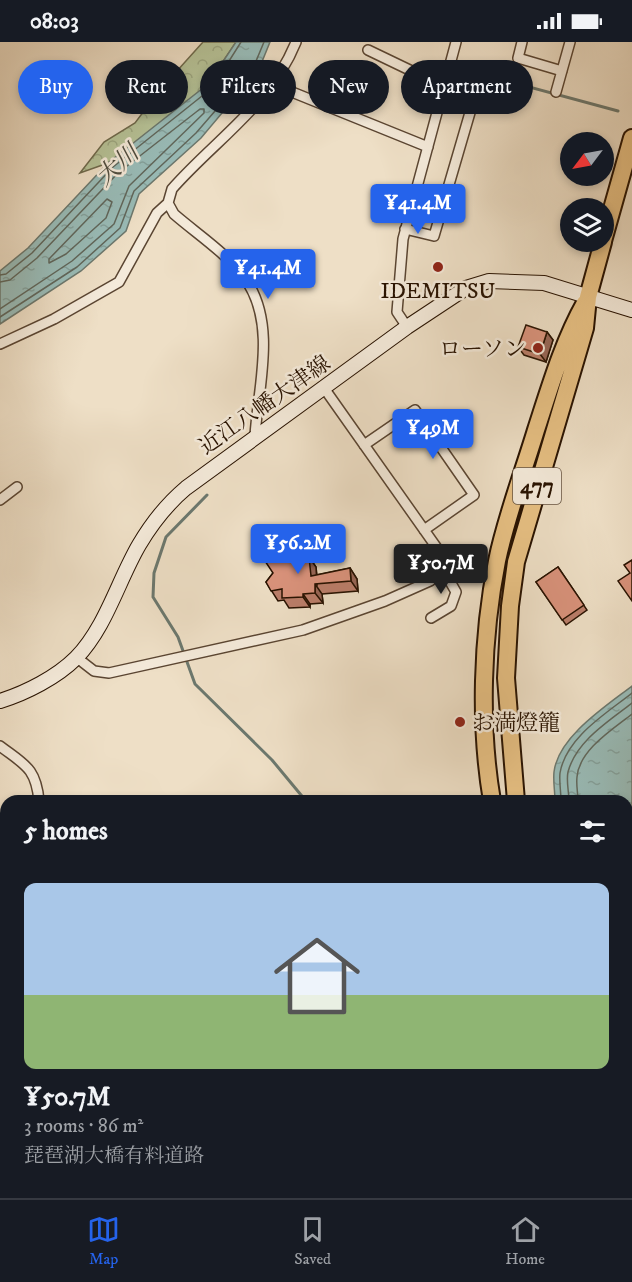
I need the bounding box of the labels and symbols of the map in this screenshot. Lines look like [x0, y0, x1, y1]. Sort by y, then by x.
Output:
north arrow [560, 132, 614, 186]
water label: 大川 [90, 137, 148, 193]
pin: ¥41.4M [369, 184, 467, 235]
pin: ¥41.4M [219, 249, 317, 300]
marker: IDEMITSU [431, 260, 445, 274]
place label: IDEMITSU [380, 278, 496, 305]
place label: ローソン [439, 336, 526, 363]
marker: ローソン [531, 341, 545, 355]
street label: 近江八幡大津線 [194, 350, 336, 460]
pin: ¥49M [397, 409, 469, 460]
road number: 477 [513, 468, 561, 504]
pin: ¥56.2M [249, 524, 347, 575]
pin: ¥50.7M [392, 544, 490, 595]
place label: お満燈籠 [472, 710, 560, 737]
marker: お満燈籠 [453, 715, 467, 729]

